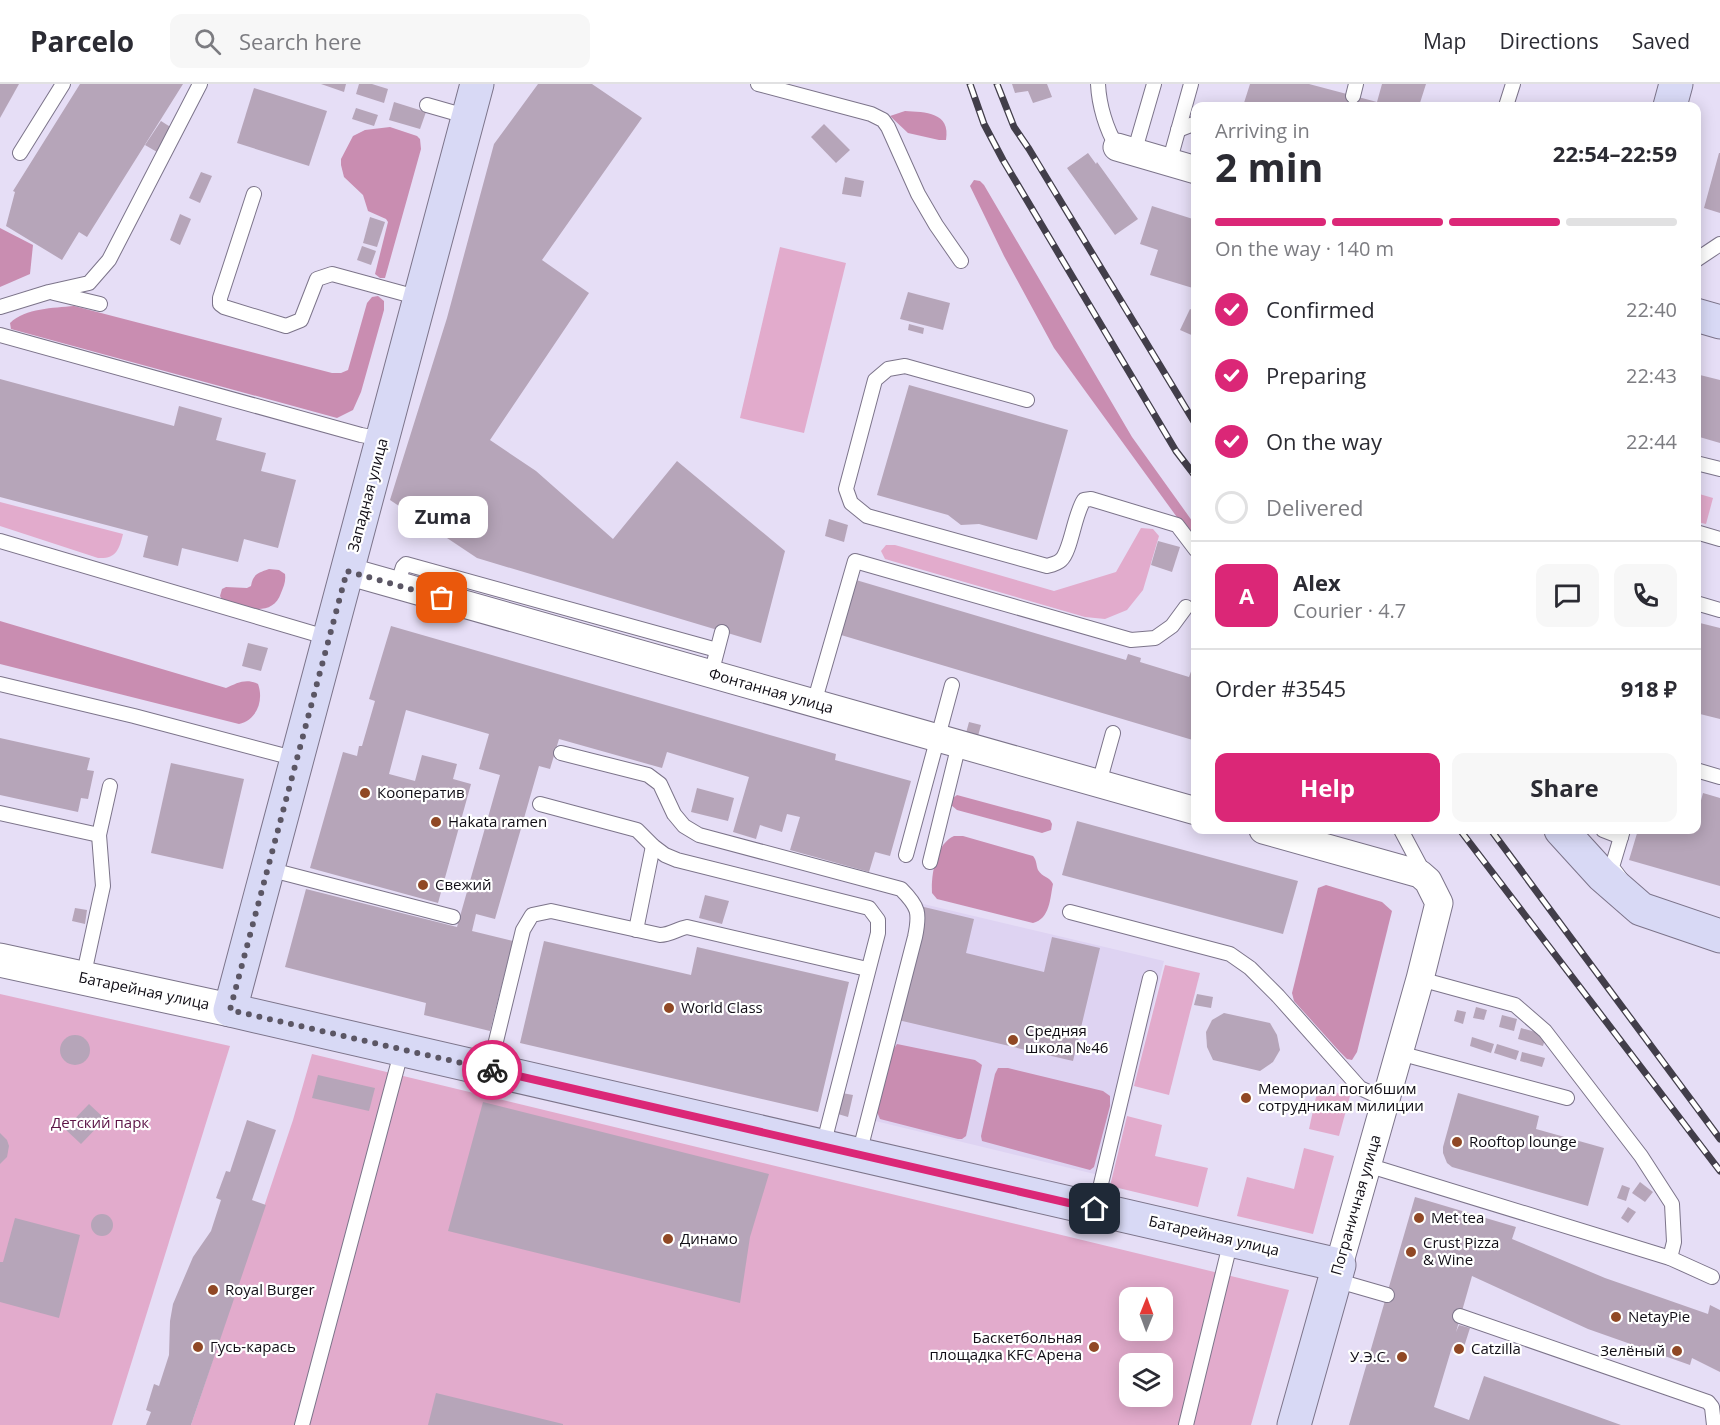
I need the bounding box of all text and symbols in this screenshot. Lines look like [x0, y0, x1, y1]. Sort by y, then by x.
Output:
search box [170, 14, 590, 68]
text: Parcelo [30, 22, 134, 60]
icon: search [191, 25, 224, 58]
text: Search here [239, 26, 362, 56]
text: Map [1423, 27, 1466, 55]
text: Directions [1499, 27, 1599, 55]
text: Saved [1632, 27, 1690, 55]
text: Arriving in [1215, 117, 1310, 144]
text: 22:54–22:59 [1553, 138, 1677, 168]
text: 2 min [1215, 140, 1323, 193]
text: On the way · 140 m [1215, 235, 1394, 262]
icon: check [1215, 293, 1248, 326]
text: Confirmed [1266, 294, 1375, 324]
text: 22:40 [1626, 296, 1677, 323]
icon: check [1215, 359, 1248, 392]
text: Preparing [1266, 360, 1366, 390]
text: 22:43 [1626, 362, 1677, 389]
icon: check [1215, 425, 1248, 458]
text: On the way [1266, 426, 1382, 456]
text: 22:44 [1626, 428, 1677, 455]
street label: Западная улица [342, 436, 392, 554]
text: Delivered [1266, 492, 1364, 522]
callout: Zuma [397, 496, 487, 538]
text: Zuma [415, 503, 471, 530]
button: chat [1536, 564, 1599, 627]
button: phone [1614, 564, 1677, 627]
text: Alex [1293, 567, 1341, 597]
pin [416, 572, 467, 623]
text: A [1239, 580, 1254, 610]
icon: bag [425, 581, 458, 614]
text: Courier · 4.7 [1293, 597, 1406, 624]
street label: Фонтанная улица [707, 663, 836, 717]
text: Order #3545 [1215, 673, 1346, 703]
text: 918 ₽ [1621, 673, 1677, 703]
button: Help [1215, 753, 1440, 822]
button: Share [1452, 753, 1677, 822]
place label: Кооператив [377, 782, 465, 802]
marker: Кооператив [358, 786, 372, 800]
place label: Hakata ramen [448, 811, 547, 831]
marker: Hakata ramen [429, 815, 443, 829]
place label: Свежий [435, 874, 492, 894]
marker: Свежий [416, 878, 430, 892]
street label: Батарейная улица [77, 966, 212, 1014]
place label: World Class [681, 997, 763, 1017]
marker: World Class [662, 1001, 676, 1015]
place label: Средняя школа №46 [1025, 1020, 1108, 1057]
marker: Средняя школа №46 [1006, 1033, 1020, 1047]
courier [462, 1040, 522, 1100]
icon: bike [476, 1054, 509, 1087]
place label: Мемориал погибшим сотрудникам милиции [1258, 1078, 1424, 1115]
marker: Мемориал погибшим сотрудникам милиции [1239, 1091, 1253, 1105]
park label: Детский парк [51, 1112, 149, 1132]
place label: Rooftop lounge [1469, 1131, 1577, 1151]
street label: Пограничная улица [1325, 1132, 1385, 1277]
marker: Rooftop lounge [1450, 1135, 1464, 1149]
pin [1069, 1183, 1120, 1234]
icon: home [1078, 1192, 1111, 1225]
place label: Met tea [1431, 1207, 1484, 1227]
street label: Батарейная улица [1147, 1210, 1281, 1260]
marker: Met tea [1412, 1211, 1426, 1225]
place label: Динамо [680, 1228, 738, 1248]
marker: Динамо [661, 1232, 675, 1246]
place label: Crust Pizza & Wine [1423, 1232, 1499, 1269]
marker: Crust Pizza & Wine [1404, 1245, 1418, 1259]
place label: Royal Burger [225, 1279, 315, 1299]
marker: Royal Burger [206, 1283, 220, 1297]
north arrow [1119, 1287, 1173, 1341]
map controls [1119, 1287, 1173, 1407]
place label: NetayPie [1628, 1306, 1690, 1326]
marker: NetayPie [1609, 1310, 1623, 1324]
place label: Баскетбольная площадка KFC Арена [930, 1327, 1082, 1364]
place label: Гусь-карась [210, 1336, 296, 1356]
place label: Catzilla [1471, 1338, 1521, 1358]
marker: Гусь-карась [191, 1340, 205, 1354]
marker: Баскетбольная площадка KFC Арена [1087, 1340, 1101, 1354]
place label: Зелёный [1600, 1340, 1665, 1360]
marker: Catzilla [1452, 1342, 1466, 1356]
marker: Зелёный [1670, 1344, 1684, 1358]
place label: У.Э.С. [1350, 1346, 1390, 1366]
marker: У.Э.С. [1395, 1350, 1409, 1364]
button: layers [1119, 1353, 1173, 1407]

